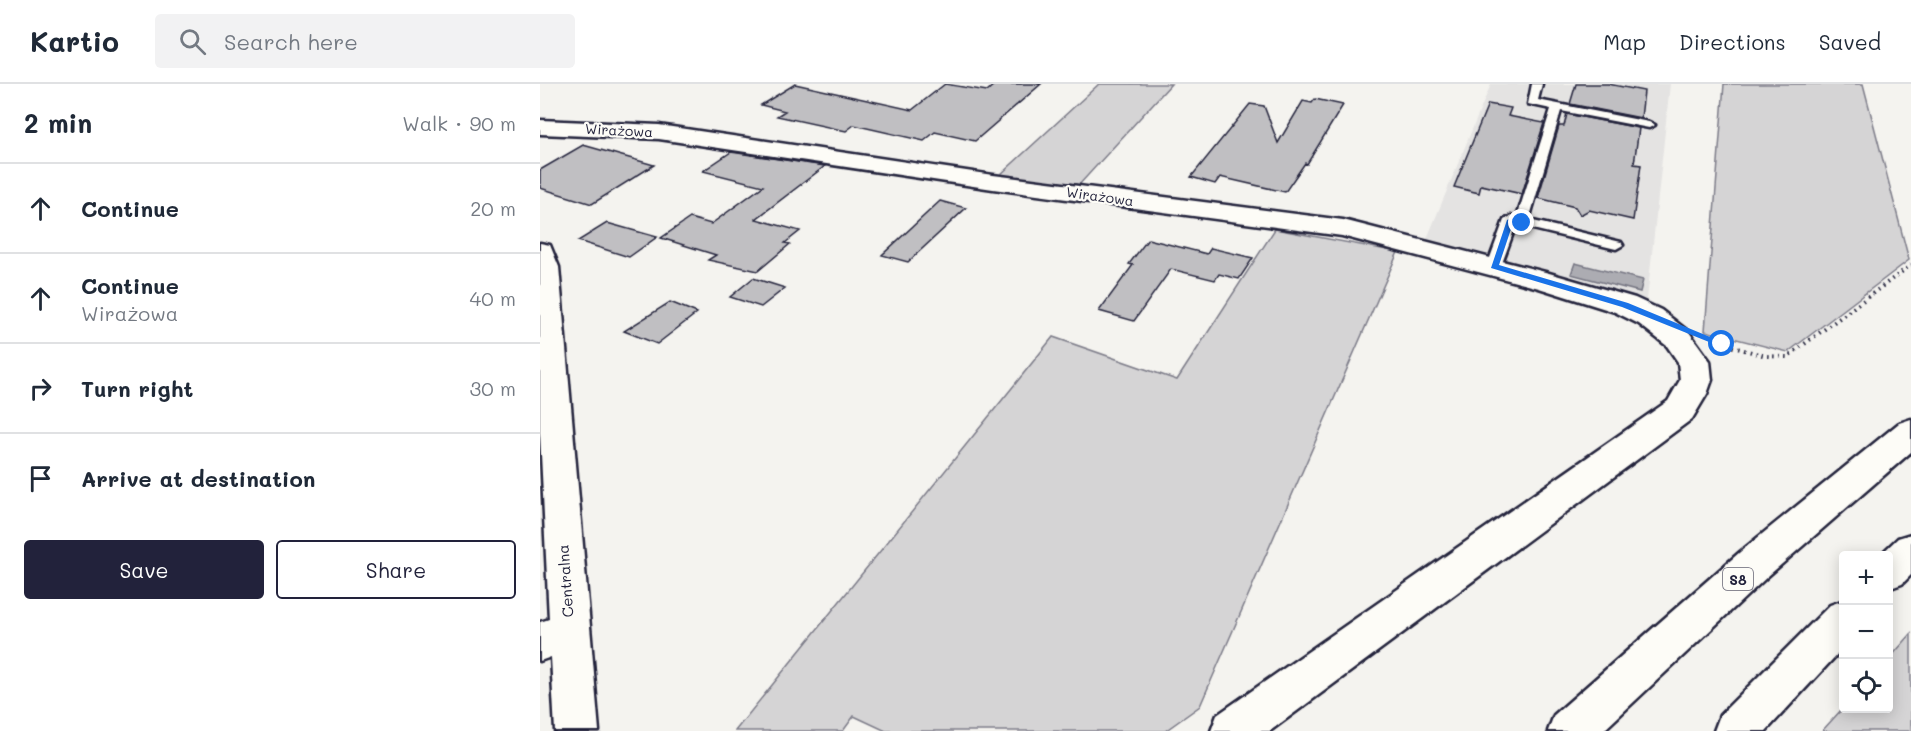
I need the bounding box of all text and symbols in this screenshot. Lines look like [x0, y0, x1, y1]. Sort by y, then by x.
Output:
search box [155, 14, 575, 68]
text: Kartio [30, 23, 119, 59]
icon: search [176, 25, 209, 58]
text: Search here [224, 27, 358, 56]
text: Map [1603, 28, 1646, 55]
text: Directions [1679, 28, 1786, 55]
text: Saved [1819, 28, 1881, 55]
text: 2 min [24, 106, 92, 140]
text: Walk · 90 m [402, 110, 516, 136]
street label: Wirażowa [585, 119, 653, 141]
street label: Wirażowa [1065, 182, 1135, 210]
icon: ahead [24, 192, 57, 225]
text: Continue [81, 194, 179, 223]
text: 20 m [470, 195, 516, 221]
route end [1508, 209, 1534, 235]
text: Continue [81, 271, 179, 300]
icon: ahead [24, 282, 57, 315]
text: 40 m [470, 285, 516, 311]
text: Wirażowa [81, 300, 178, 326]
route start [1708, 330, 1734, 356]
icon: right [24, 372, 57, 405]
text: Turn right [81, 374, 193, 403]
text: 30 m [470, 375, 516, 401]
icon: arrive [24, 462, 57, 495]
text: Arrive at destination [81, 464, 316, 493]
button: Save [24, 540, 264, 599]
button: Share [276, 540, 516, 599]
street label: Centralna [552, 544, 578, 618]
map controls [1839, 551, 1893, 713]
button: + [1839, 551, 1893, 605]
road number: S8 [1723, 568, 1753, 590]
button: − [1839, 605, 1893, 659]
button: locate [1839, 659, 1893, 713]

